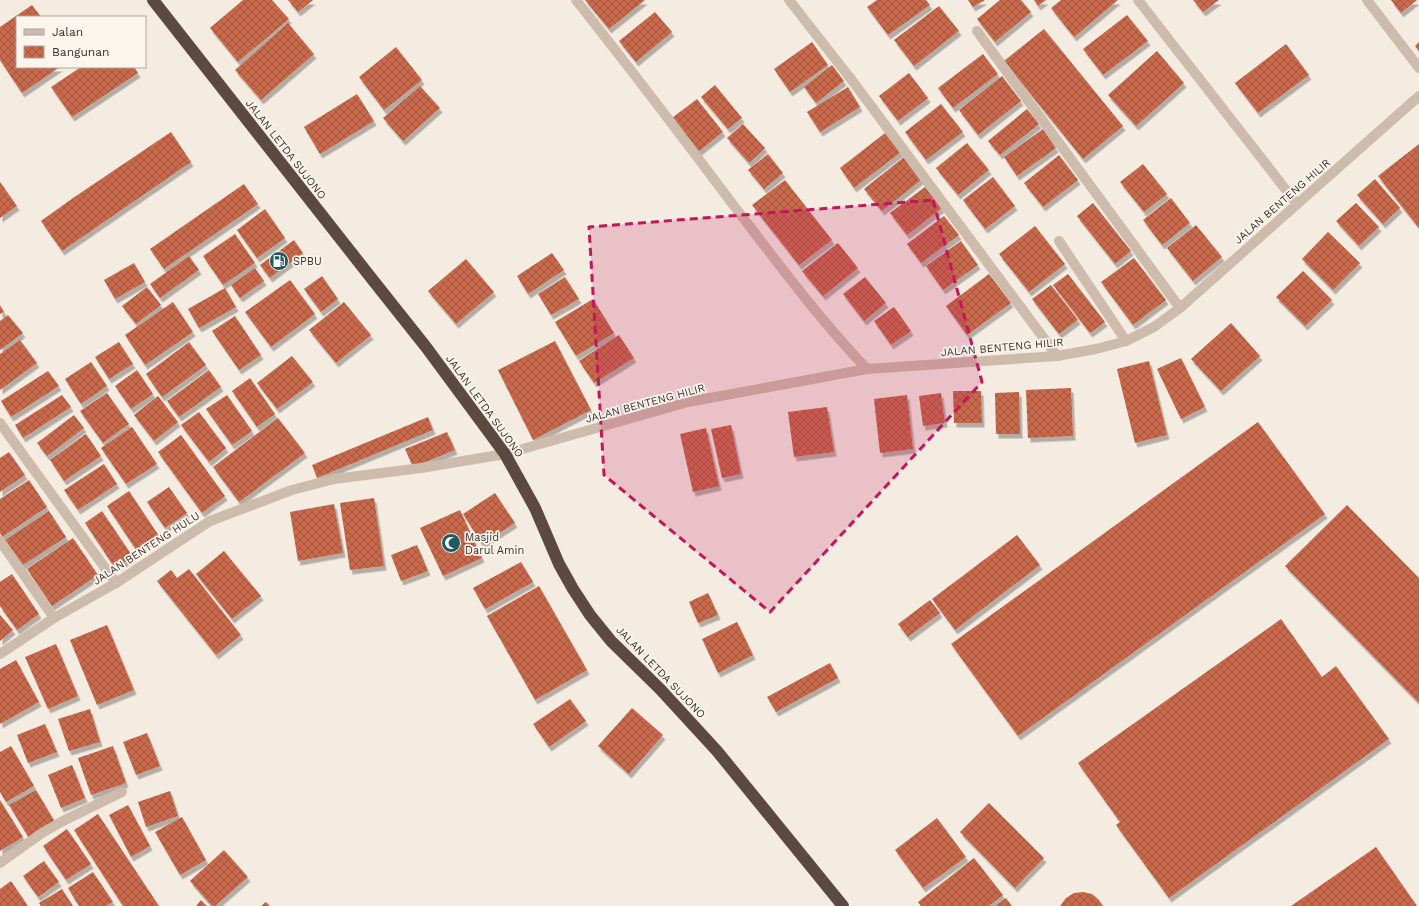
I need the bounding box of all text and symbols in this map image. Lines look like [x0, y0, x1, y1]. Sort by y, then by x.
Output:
legend [16, 16, 146, 68]
text: Jalan [52, 25, 83, 39]
text: Bangunan [52, 45, 110, 59]
street label: JALAN LETDA SUJONO [243, 97, 329, 202]
street label: JALAN BENTENG HILIR [1232, 156, 1333, 247]
fuel station icon: SPBU [268, 250, 290, 272]
place label: SPBU [293, 255, 322, 268]
street label: JALAN BENTENG HILIR [940, 336, 1064, 359]
street label: JALAN LETDA SUJONO [443, 353, 526, 460]
street label: JALAN BENTENG HILIR [584, 381, 706, 426]
street label: JALAN BENTENG HULU [90, 509, 202, 588]
place label: Masjid Darul Amin [465, 531, 524, 557]
mosque icon: Masjid Darul Amin [440, 532, 462, 554]
street label: JALAN LETDA SUJONO [613, 624, 708, 721]

